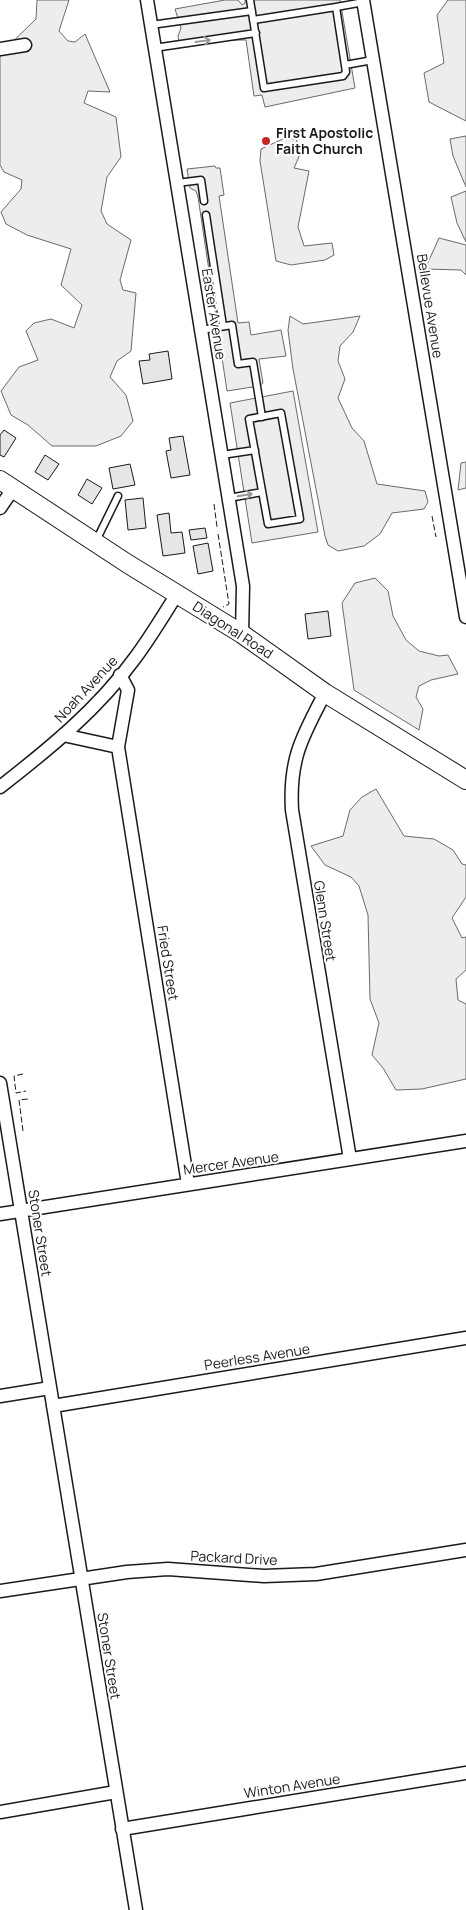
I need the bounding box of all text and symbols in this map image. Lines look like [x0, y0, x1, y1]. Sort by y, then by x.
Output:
one-way arrow [194, 35, 210, 45]
place label: First Apostolic Faith Church [276, 123, 373, 158]
marker: First Apostolic Faith Church [260, 135, 272, 147]
street label: Bellevue Avenue [413, 252, 448, 360]
street label: Easter Avenue [198, 267, 231, 361]
one-way arrow [237, 490, 253, 500]
street label: Diagonal Road [189, 596, 277, 663]
street label: Noah Avenue [50, 651, 121, 726]
street label: Glenn Street [310, 879, 341, 963]
street label: Fried Street [153, 924, 184, 1002]
street label: Mercer Avenue [182, 1146, 280, 1179]
street label: Stoner Street [24, 1188, 57, 1278]
street label: Peerless Avenue [203, 1339, 311, 1374]
street label: Packard Drive [190, 1546, 278, 1569]
street label: Stoner Street [93, 1611, 126, 1701]
street label: Winton Avenue [243, 1769, 341, 1802]

